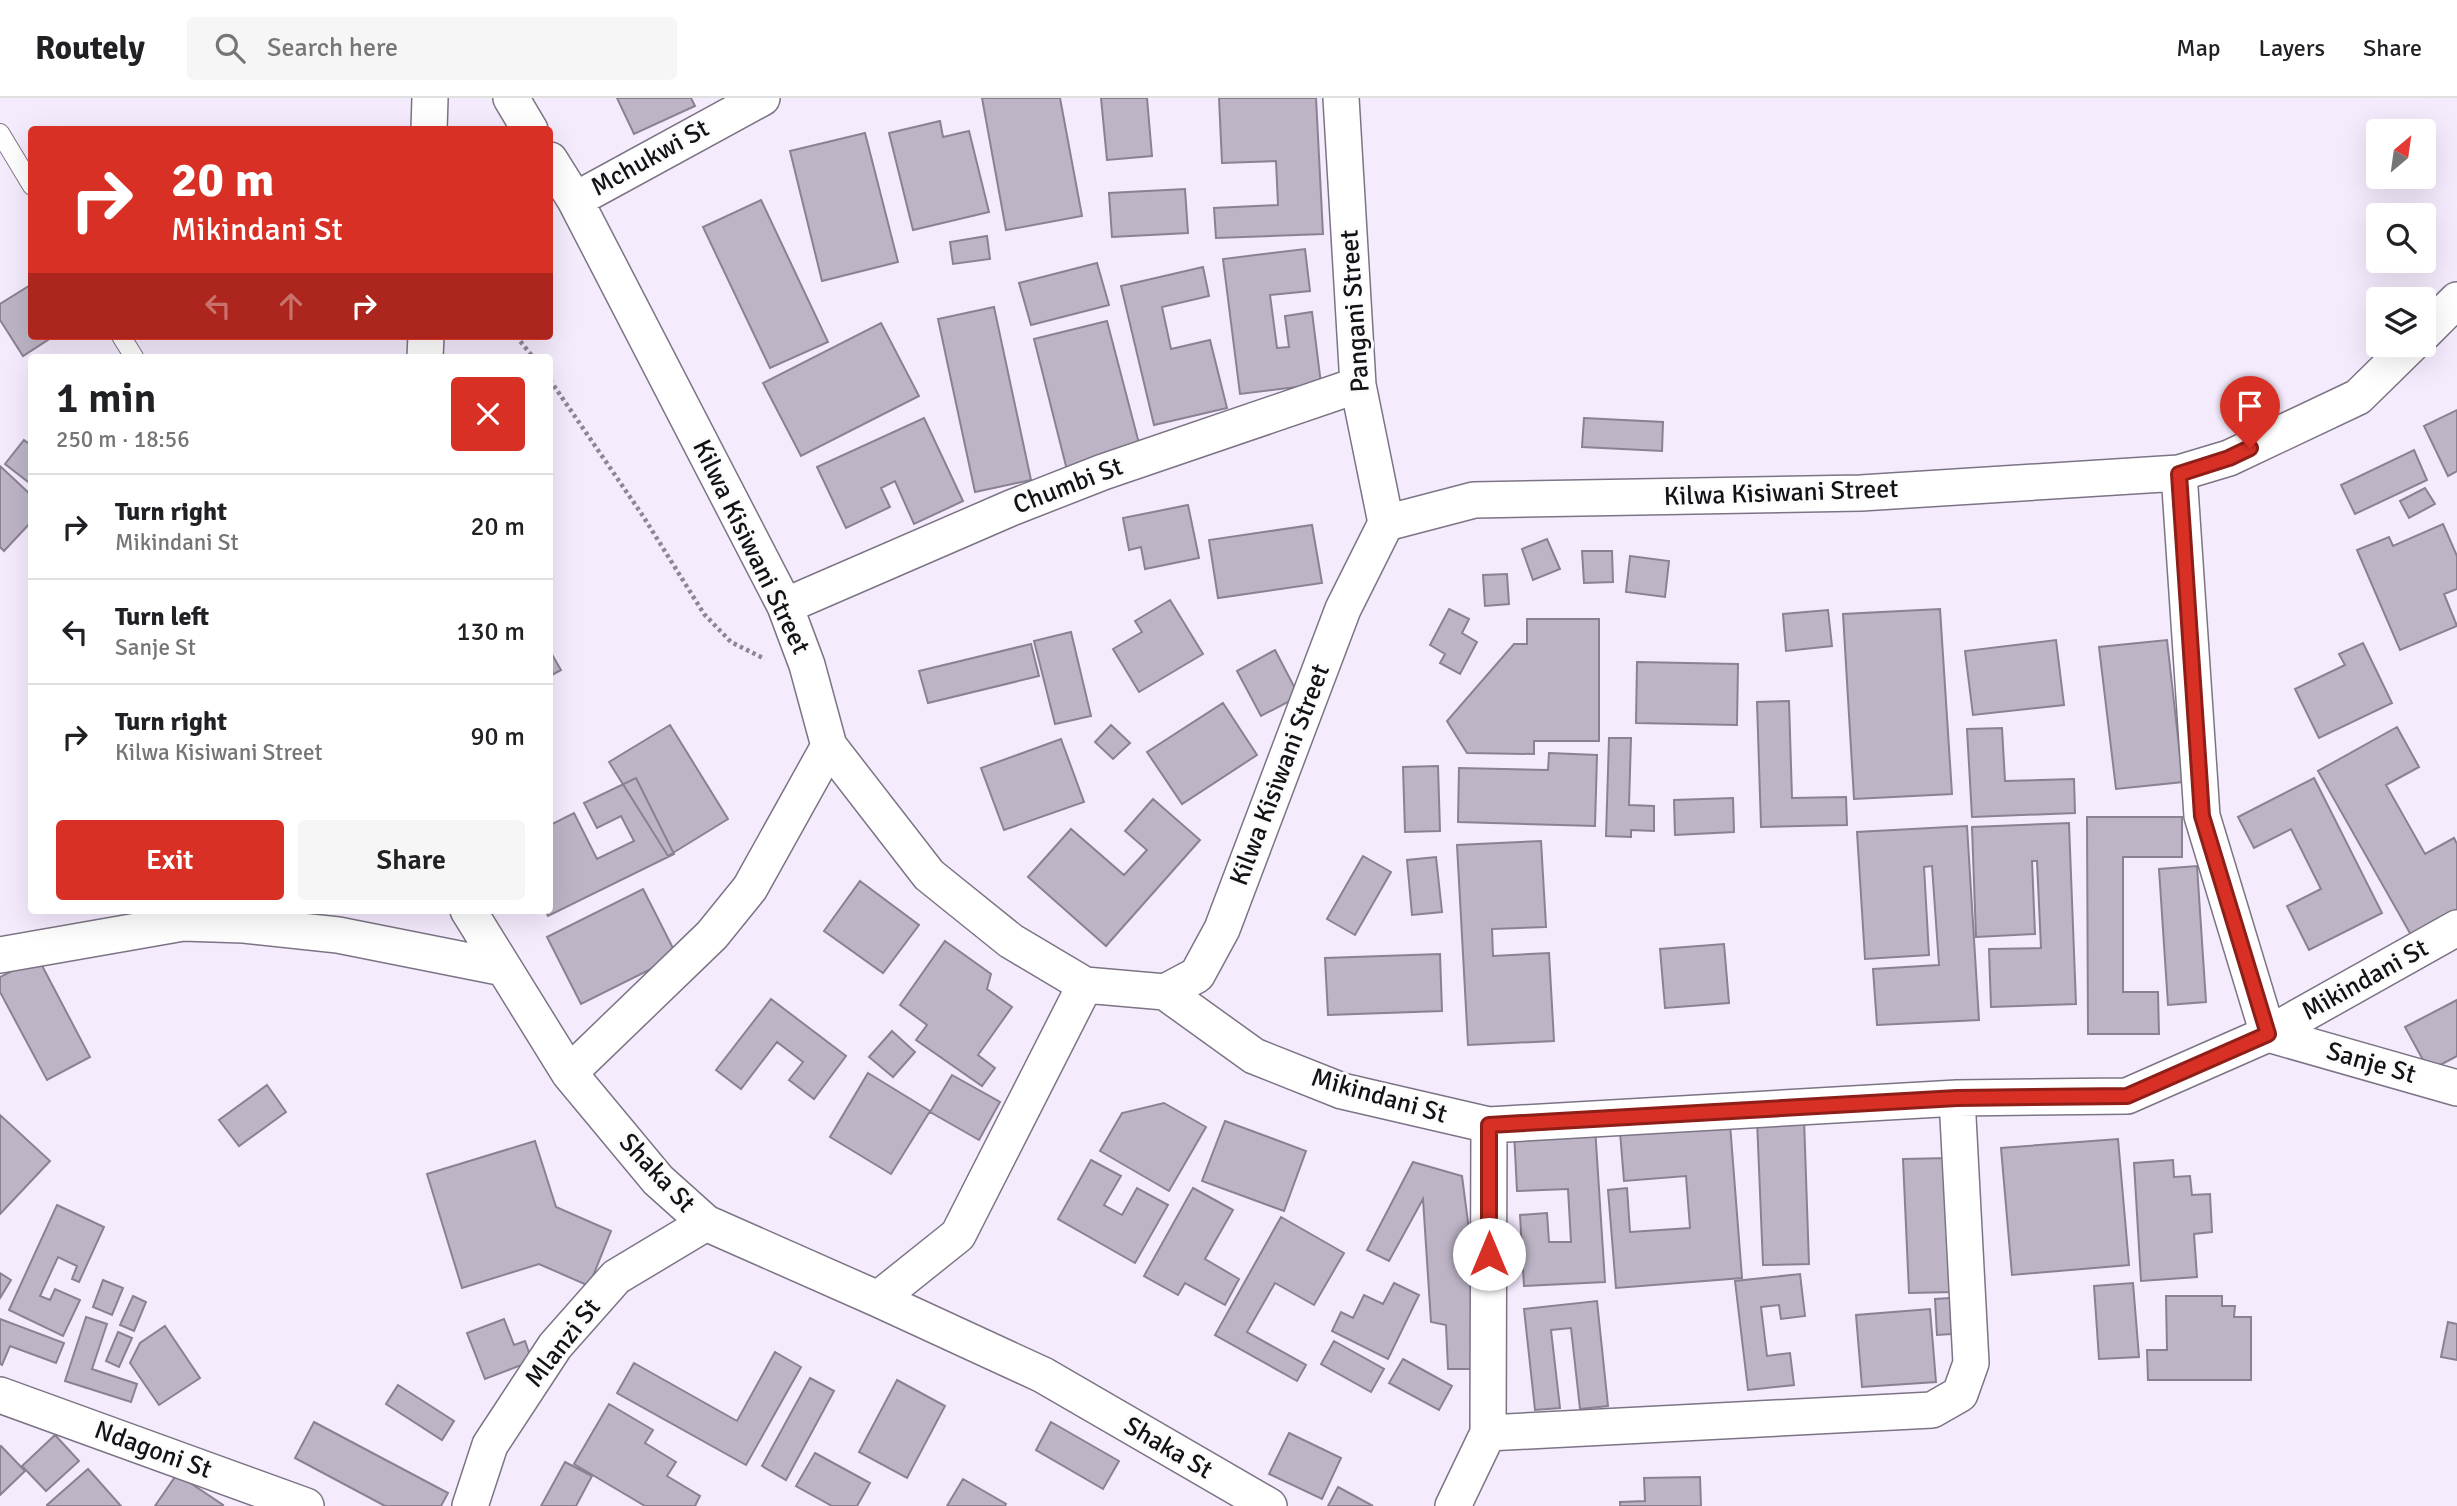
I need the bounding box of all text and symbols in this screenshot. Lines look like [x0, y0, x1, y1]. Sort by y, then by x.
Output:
search box [187, 17, 677, 80]
text: Routely [35, 28, 145, 69]
icon: search [211, 29, 249, 67]
text: Search here [267, 32, 398, 64]
text: Map [2176, 33, 2221, 63]
text: Layers [2259, 33, 2325, 63]
text: Share [2363, 33, 2422, 63]
street label: Mchukwi St [585, 112, 715, 204]
north arrow [2366, 119, 2436, 189]
map controls [2366, 119, 2436, 357]
text: 20 m [171, 150, 274, 210]
icon: right [56, 154, 147, 245]
button: search [2366, 203, 2436, 273]
text: Mikindani St [171, 210, 343, 249]
street label: Pangani Street [1333, 229, 1377, 393]
icon: left [199, 287, 237, 325]
icon: ahead [272, 287, 310, 325]
icon: right [345, 287, 383, 325]
button: layers [2366, 287, 2436, 357]
text: 1 min [56, 373, 157, 424]
pin [2220, 376, 2280, 448]
button: close [451, 377, 525, 451]
icon: arrive [2231, 387, 2269, 425]
text: 250 m · 18:56 [56, 425, 190, 454]
street label: Kilwa Kisiwani Street [685, 435, 817, 659]
street label: Chumbi St [1009, 450, 1127, 522]
street label: Kilwa Kisiwani Street [1663, 473, 1899, 513]
text: Turn right [115, 496, 227, 528]
icon: right [56, 508, 94, 546]
text: 20 m [470, 511, 525, 543]
text: Mikindani St [115, 528, 239, 557]
text: Turn left [115, 601, 209, 633]
icon: left [56, 613, 94, 651]
text: 130 m [456, 616, 525, 648]
text: Sanje St [115, 633, 196, 662]
street label: Kilwa Kisiwani Street [1223, 660, 1337, 890]
text: Turn right [115, 706, 227, 738]
icon: right [56, 718, 94, 756]
text: 90 m [470, 721, 525, 753]
text: Kilwa Kisiwani Street [115, 738, 323, 767]
button: Exit [56, 820, 284, 900]
button: Share [298, 820, 525, 900]
street label: Mikindani St [2296, 932, 2434, 1028]
street label: Sanje St [2323, 1035, 2419, 1091]
street label: Mikindani St [1307, 1061, 1451, 1131]
street label: Shaka St [612, 1127, 702, 1219]
position arrow [1452, 1217, 1526, 1291]
street label: Mlanzi St [518, 1292, 608, 1394]
street label: Shaka St [1118, 1410, 1218, 1486]
street label: Ndagoni St [90, 1414, 216, 1486]

